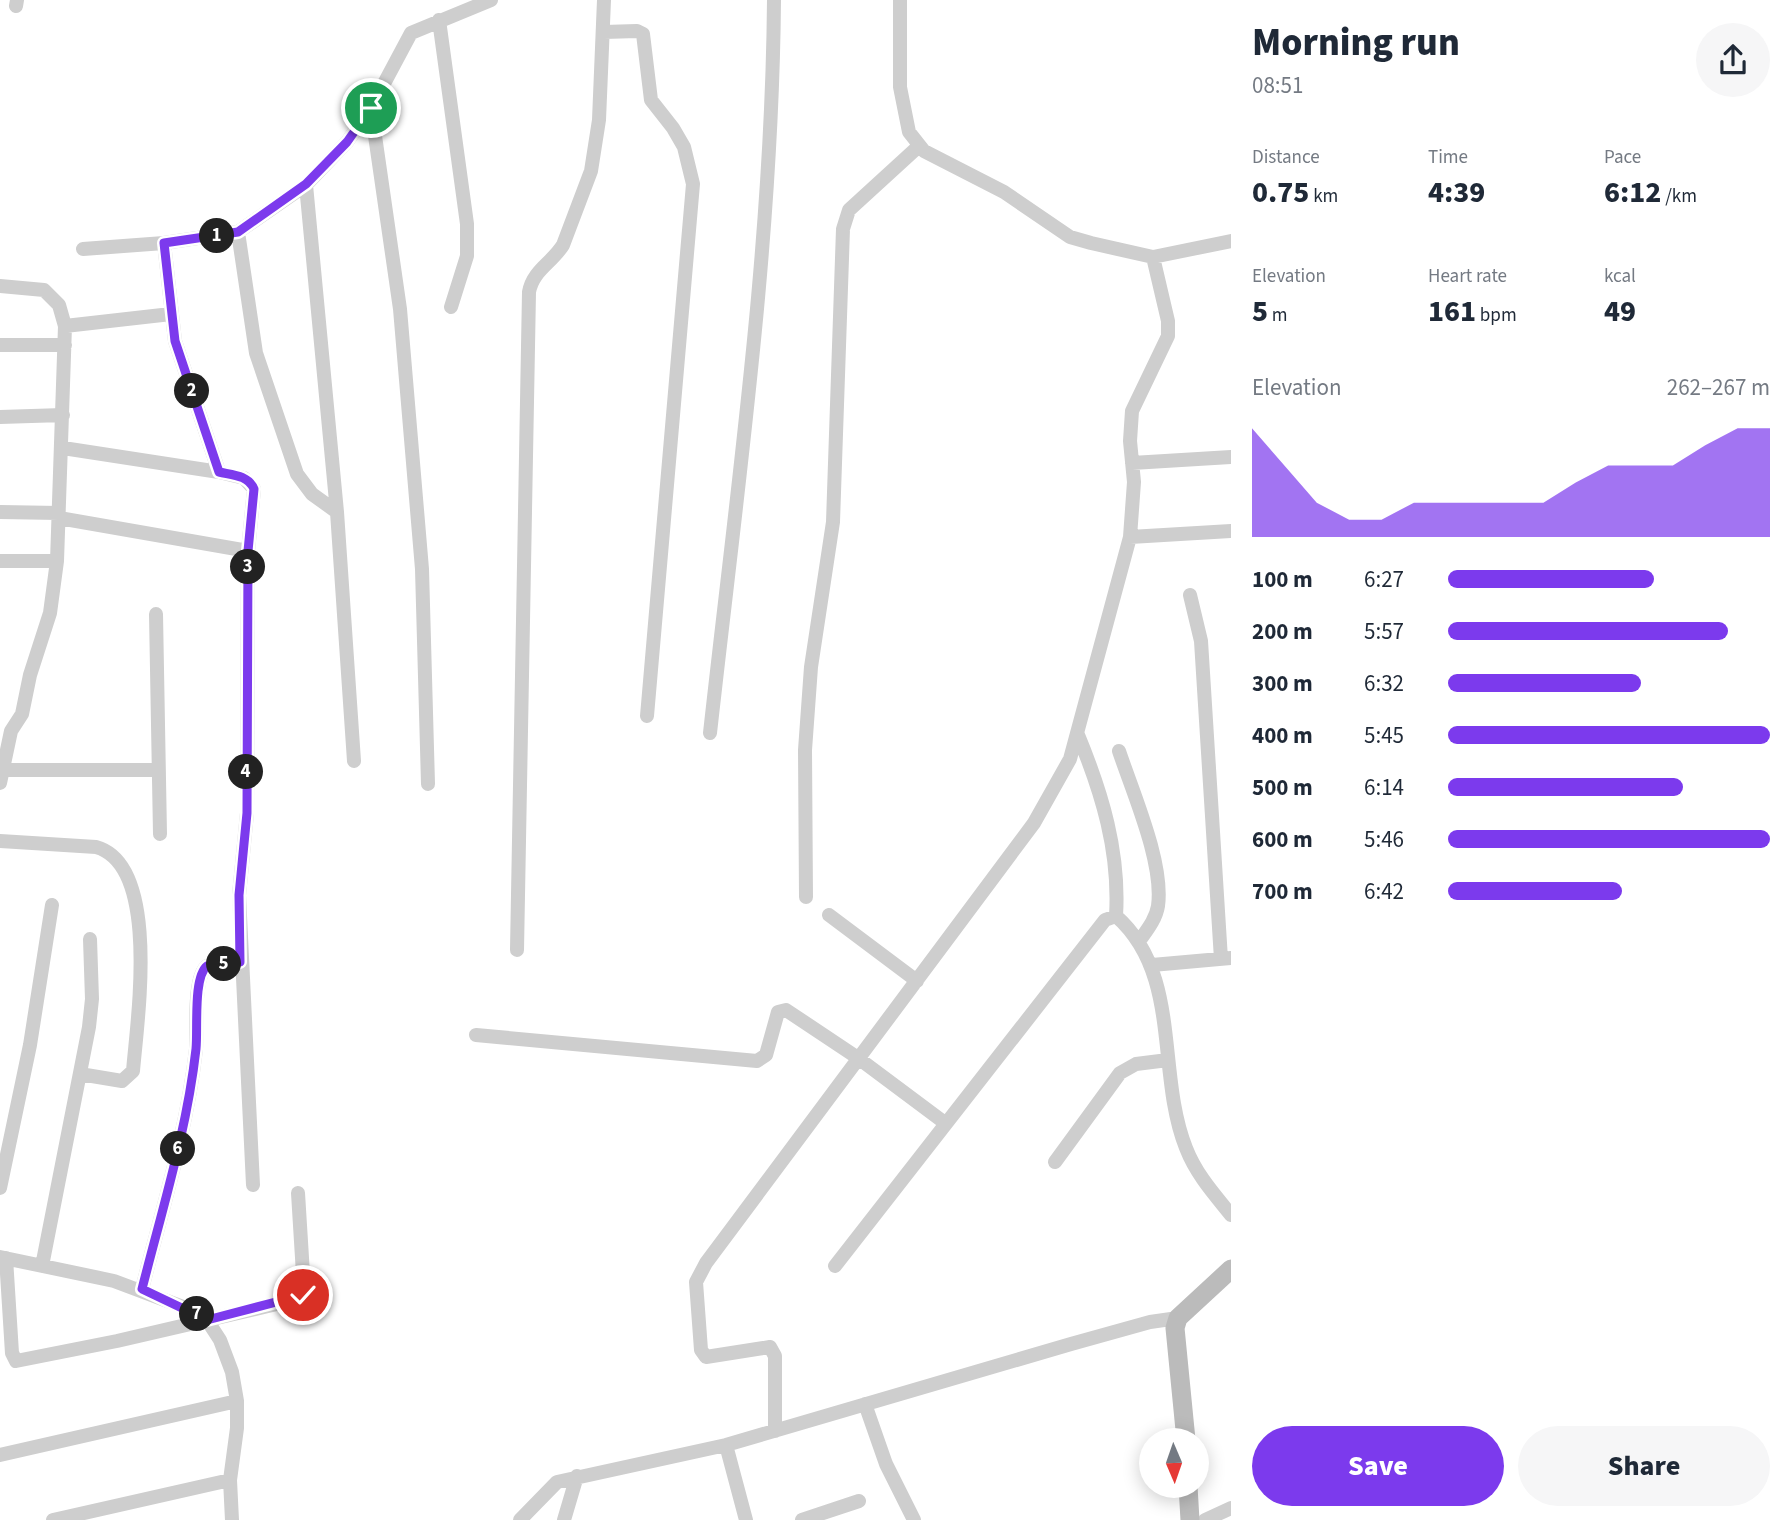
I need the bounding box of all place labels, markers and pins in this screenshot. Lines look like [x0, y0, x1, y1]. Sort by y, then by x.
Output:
pin [341, 78, 401, 138]
pin: 1 [200, 218, 234, 254]
pin: 2 [174, 374, 210, 408]
pin: 3 [230, 550, 266, 584]
pin: 4 [229, 754, 264, 790]
pin: 5 [206, 946, 242, 982]
pin: 6 [160, 1132, 196, 1166]
pin [273, 1265, 333, 1325]
pin: 7 [180, 1296, 214, 1332]

